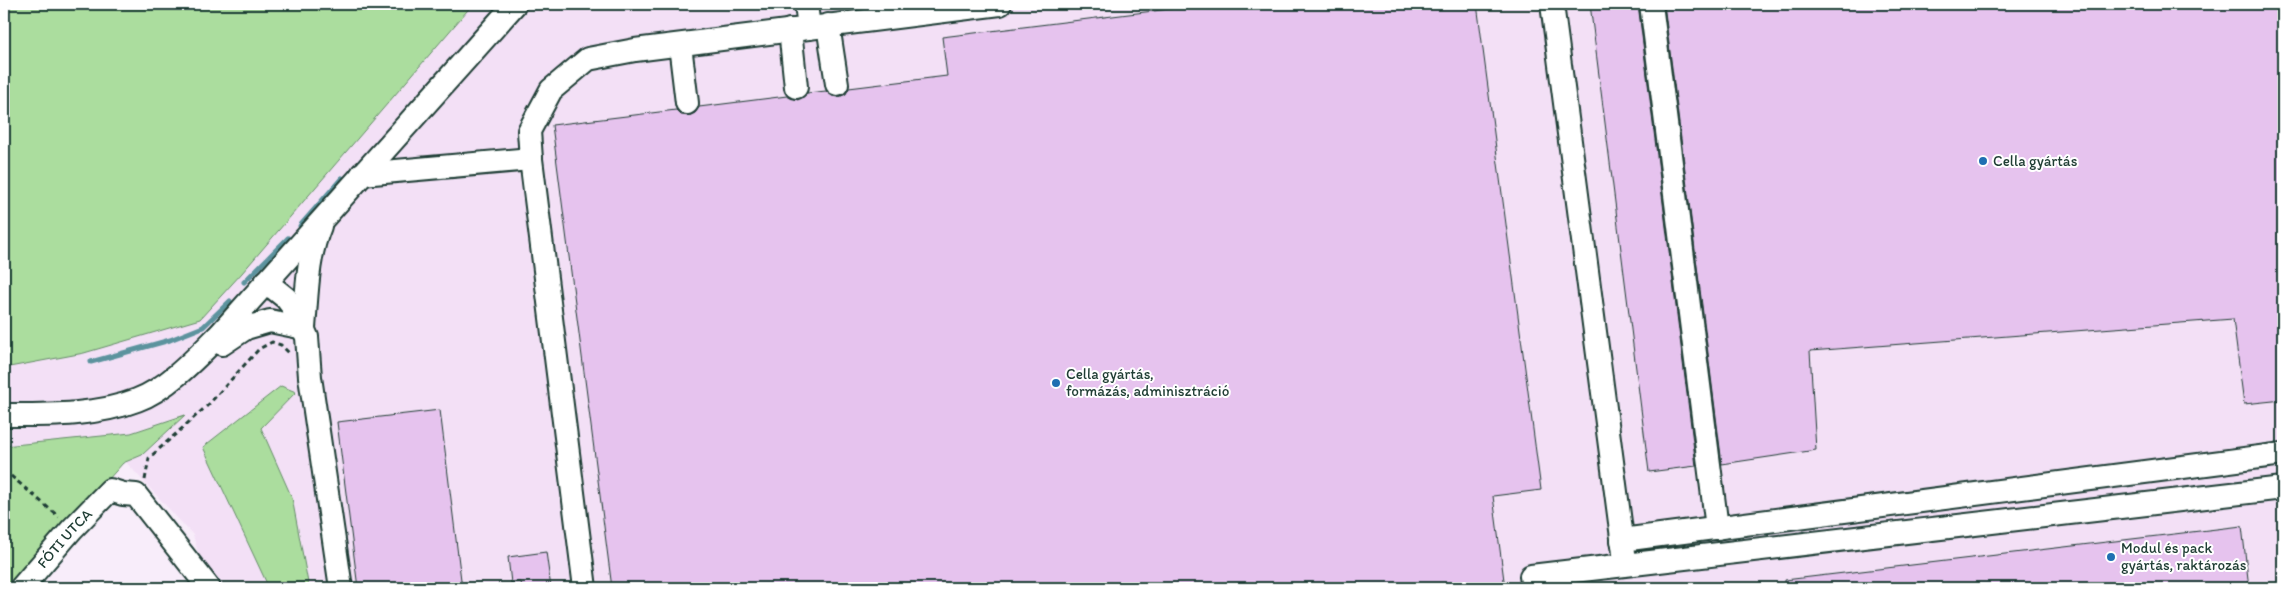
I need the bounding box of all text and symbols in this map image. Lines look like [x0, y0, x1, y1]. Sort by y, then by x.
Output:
place label: Cella gyártás [1993, 152, 2078, 170]
marker: Cella gyártás [1977, 155, 1989, 167]
place label: Cella gyártás, formázás, adminisztráció [1066, 365, 1229, 400]
marker: Cella gyártás, formázás, adminisztráció [1050, 377, 1062, 389]
street label: FÓTI UTCA [33, 505, 96, 572]
place label: Modul és pack gyártás, raktározás [2121, 539, 2247, 574]
marker: Modul és pack gyártás, raktározás [2105, 551, 2117, 563]

